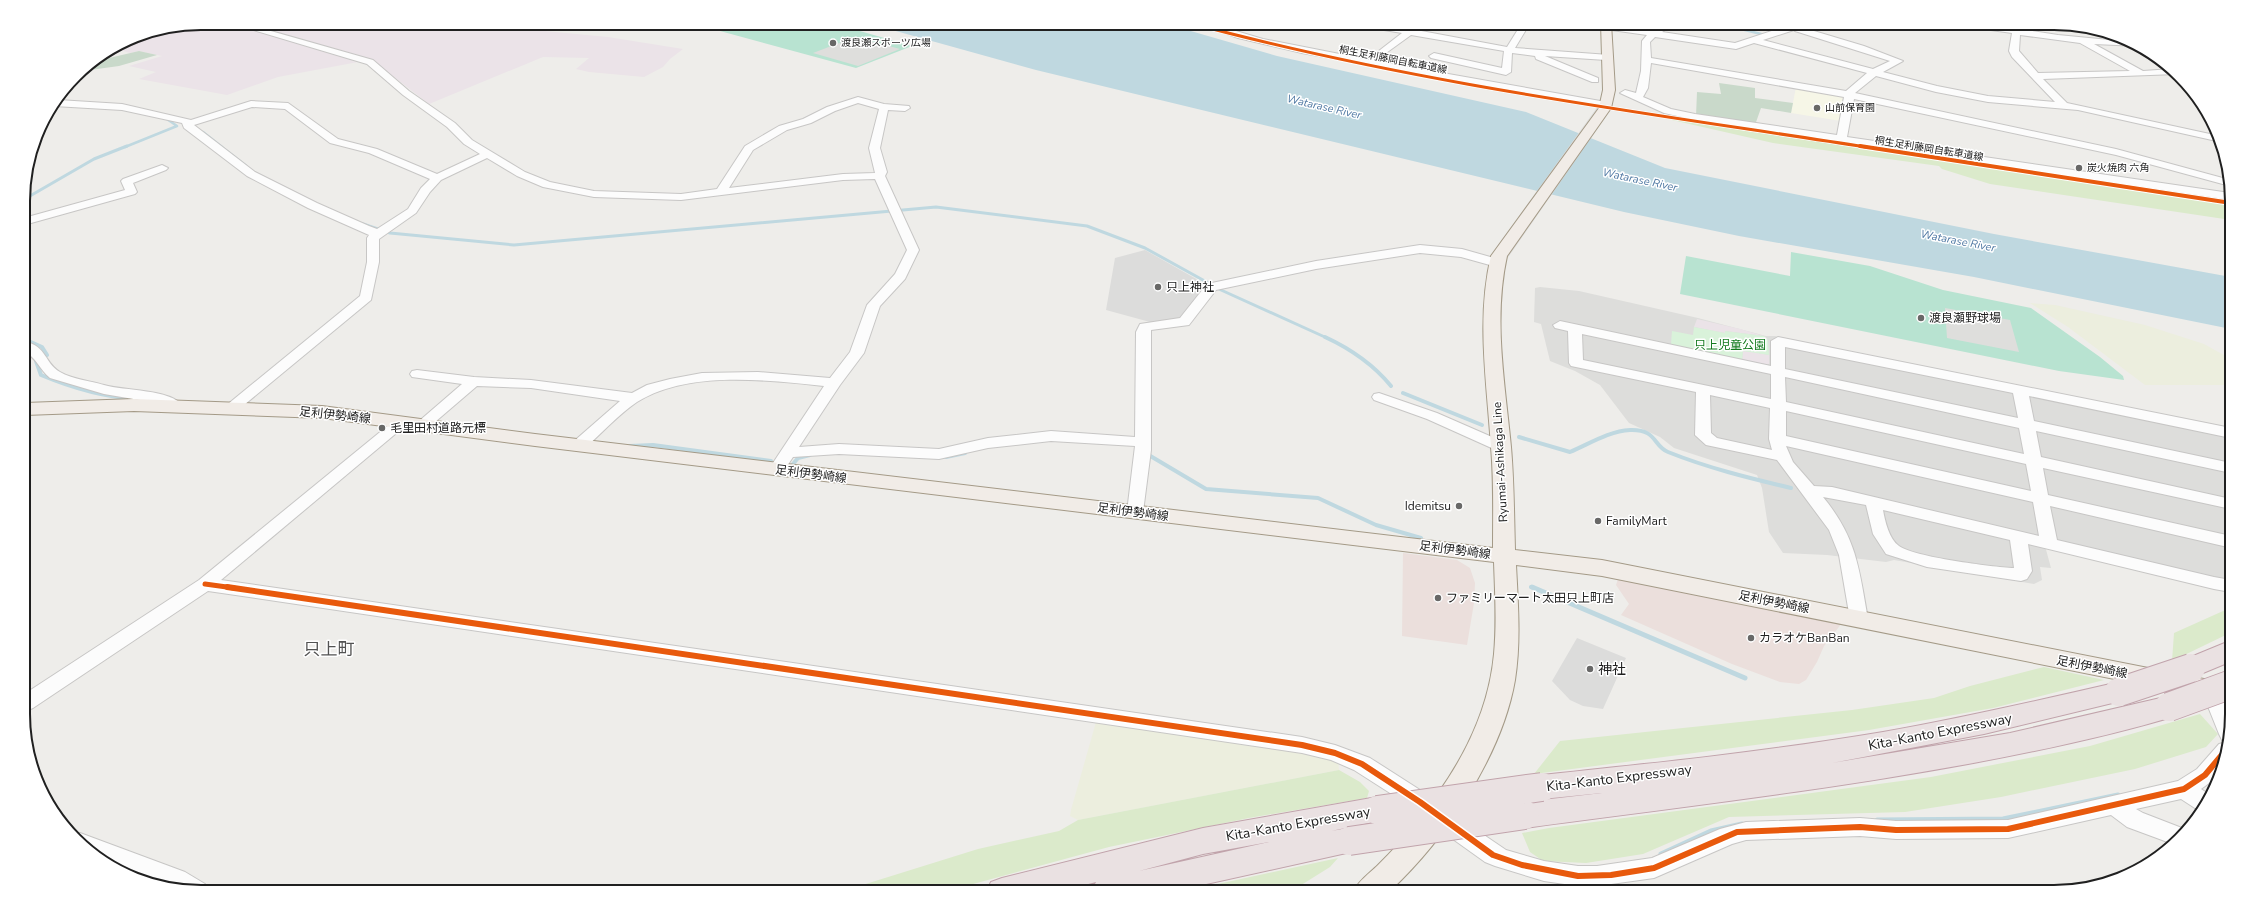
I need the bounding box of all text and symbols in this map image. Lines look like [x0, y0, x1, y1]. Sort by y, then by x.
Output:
place label: 渡良瀬スポーツ広場 [841, 36, 931, 50]
marker: 渡良瀬スポーツ広場 [828, 38, 838, 48]
street label: 桐生足利藤岡自転車道線 [1338, 43, 1448, 77]
water label: Watarase River [1285, 91, 1364, 123]
place label: 山前保育園 [1825, 101, 1875, 115]
marker: 山前保育園 [1812, 103, 1822, 113]
street label: 桐生足利藤岡自転車道線 [1874, 133, 1984, 165]
place label: 炭火焼肉 六角 [2087, 161, 2150, 175]
marker: 炭火焼肉 六角 [2074, 163, 2084, 173]
water label: Watarase River [1601, 165, 1680, 195]
water label: Watarase River [1919, 226, 1998, 256]
place label: 只上神社 [1166, 279, 1214, 295]
marker: 只上神社 [1153, 282, 1163, 292]
place label: 渡良瀬野球場 [1929, 310, 2001, 326]
marker: 渡良瀬野球場 [1916, 313, 1926, 323]
park label: 只上児童公園 [1694, 337, 1766, 353]
street label: Ryumai-Ashikaga Line [1489, 401, 1511, 523]
street label: 足利伊勢崎線 [298, 403, 372, 427]
place label: 毛里田村道路元標 [390, 420, 486, 436]
marker: 毛里田村道路元標 [377, 423, 387, 433]
street label: 足利伊勢崎線 [774, 462, 848, 486]
place label: Idemitsu [1405, 498, 1451, 514]
street label: 足利伊勢崎線 [1096, 500, 1170, 524]
marker: Idemitsu [1454, 501, 1464, 511]
place label: FamilyMart [1606, 513, 1668, 529]
marker: FamilyMart [1593, 516, 1603, 526]
street label: 足利伊勢崎線 [1418, 538, 1492, 562]
street label: 足利伊勢崎線 [1737, 587, 1811, 617]
place label: ファミリーマート太田只上町店 [1446, 590, 1614, 606]
marker: ファミリーマート太田只上町店 [1433, 593, 1443, 603]
place label: カラオケBanBan [1759, 630, 1850, 646]
marker: カラオケBanBan [1746, 633, 1756, 643]
district label: 只上町 [304, 638, 355, 661]
street label: 足利伊勢崎線 [2055, 652, 2129, 682]
place label: 神社 [1598, 660, 1626, 679]
marker: 神社 [1585, 664, 1595, 674]
street label: Kita-Kanto Expressway [1866, 709, 2014, 755]
street label: Kita-Kanto Expressway [1545, 760, 1693, 796]
street label: Kita-Kanto Expressway [1224, 802, 1372, 846]

